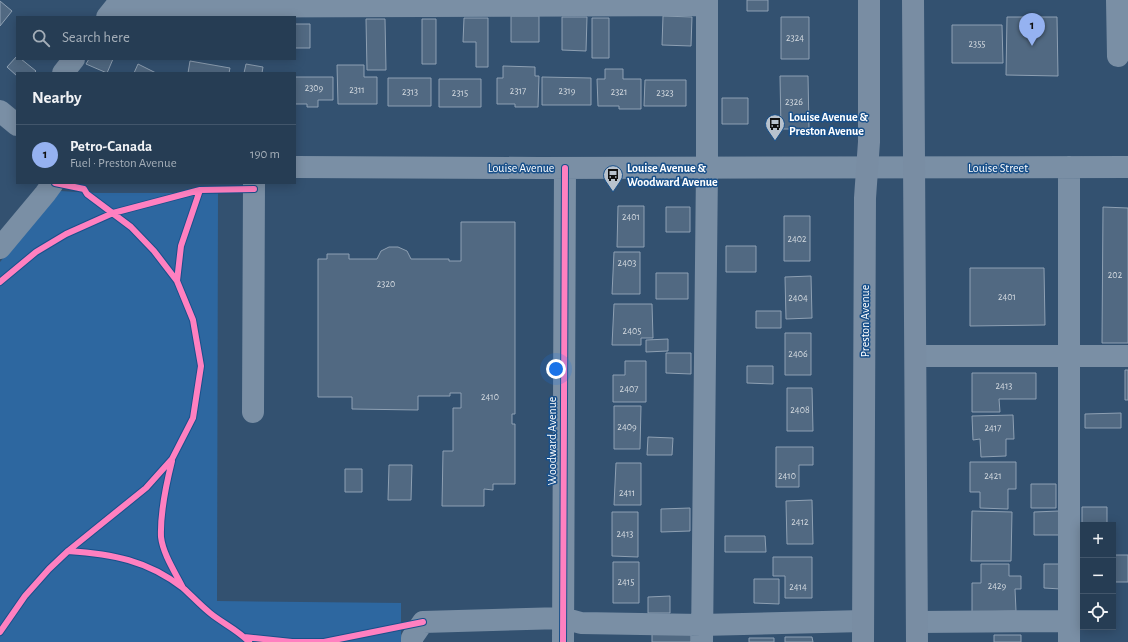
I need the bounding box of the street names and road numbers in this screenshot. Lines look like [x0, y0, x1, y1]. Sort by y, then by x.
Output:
street label: Louise Avenue [488, 162, 554, 174]
street label: Louise Street [968, 162, 1028, 174]
street label: Preston Avenue [859, 285, 871, 357]
street label: Woodward Avenue [546, 397, 558, 485]

